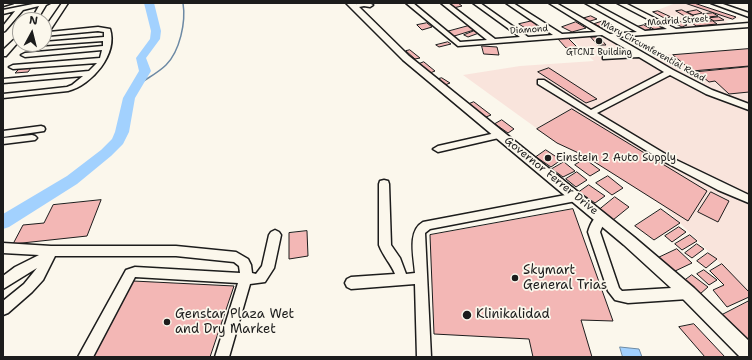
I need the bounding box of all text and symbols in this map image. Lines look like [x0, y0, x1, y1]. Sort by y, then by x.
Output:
north arrow [12, 12, 52, 52]
text: N [28, 13, 39, 29]
street label: Madrid Street [647, 13, 709, 29]
street label: Mary Circumferential Road [599, 18, 707, 84]
street label: Diamond [510, 23, 548, 37]
marker: GTCNI Building [594, 36, 604, 46]
place label: GTCNI Building [566, 48, 632, 58]
street label: Governor Ferrer Drive [502, 134, 600, 218]
place label: Einstein 2 Auto Supply [556, 151, 676, 165]
marker: Einstein 2 Auto Supply [543, 153, 553, 163]
place label: Skymart General Trias [523, 263, 607, 294]
marker: Skymart General Trias [510, 273, 520, 283]
place label: Genstar Plaza Wet and Dry Market [175, 307, 294, 338]
place label: Klinikalidad [476, 307, 550, 323]
marker: Klinikalidad [461, 309, 473, 321]
marker: Genstar Plaza Wet and Dry Market [162, 317, 172, 327]

